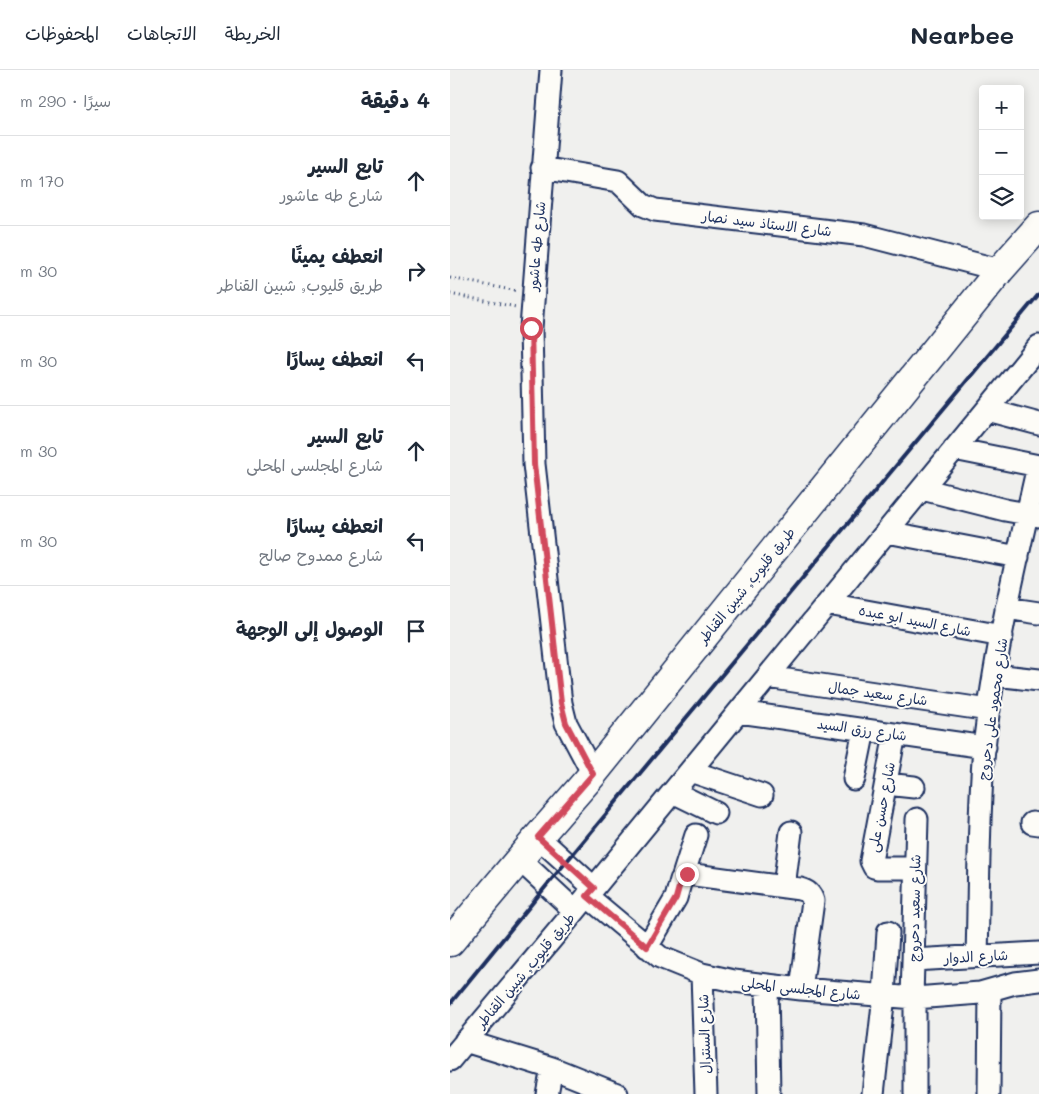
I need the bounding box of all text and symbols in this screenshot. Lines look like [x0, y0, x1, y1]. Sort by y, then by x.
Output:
text: Nearbee [910, 19, 1014, 50]
text: المحفوظات [25, 21, 99, 45]
text: الاتجاهات [127, 21, 197, 45]
text: الخريطة [225, 21, 281, 45]
map controls [979, 85, 1024, 220]
button: + [979, 85, 1024, 130]
text: 4 دقيقة [361, 86, 430, 113]
text: سيرًا · 290 m [20, 90, 111, 111]
button: − [979, 130, 1024, 175]
text: تابع السير [308, 153, 383, 178]
icon: ahead [402, 167, 430, 195]
text: 170 m [20, 170, 64, 191]
button: layers [979, 175, 1024, 220]
text: شارع طه عاشور [280, 184, 383, 205]
street label: شارع طه عاشور [523, 200, 550, 293]
street label: شارع الاستاذ سيد نصار [700, 206, 833, 241]
text: انعطف يمينًا [291, 243, 383, 268]
icon: right [402, 257, 430, 285]
text: 30 m [20, 260, 57, 281]
text: طريق قليوب, شبين القناطر [218, 274, 383, 295]
route start [520, 317, 543, 340]
text: انعطف يسارًا [286, 346, 383, 371]
icon: left [402, 347, 430, 375]
text: 30 m [20, 350, 57, 371]
text: تابع السير [308, 423, 383, 448]
icon: ahead [402, 437, 430, 465]
text: 30 m [20, 440, 57, 461]
text: شارع المجلسى المحلى [246, 454, 383, 475]
text: انعطف يسارًا [286, 513, 383, 538]
street label: طريق قليوب, شبين القناطر [693, 523, 799, 648]
icon: left [402, 527, 430, 555]
text: 30 m [20, 530, 57, 551]
text: شارع ممدوح صالح [259, 544, 383, 565]
street label: شارع السيد ابو عبده [857, 600, 973, 641]
text: الوصول إلى الوجهة [236, 616, 383, 641]
icon: arrive [402, 617, 430, 645]
street label: شارع محمود على دحروج [973, 637, 1012, 781]
street label: شارع سعيد جمال [827, 677, 929, 710]
street label: شارع رزق السيد [816, 713, 908, 746]
street label: شارع حسن على [863, 760, 900, 854]
street label: شارع سعيد دحروج [904, 854, 925, 962]
route end [676, 863, 699, 886]
street label: طريق قليوب, شبين القناطر [471, 909, 579, 1032]
street label: شارع الدوار [942, 945, 1009, 968]
street label: شارع المجلسى المحلى [740, 972, 862, 1005]
street label: شارع السنترال [693, 994, 716, 1074]

